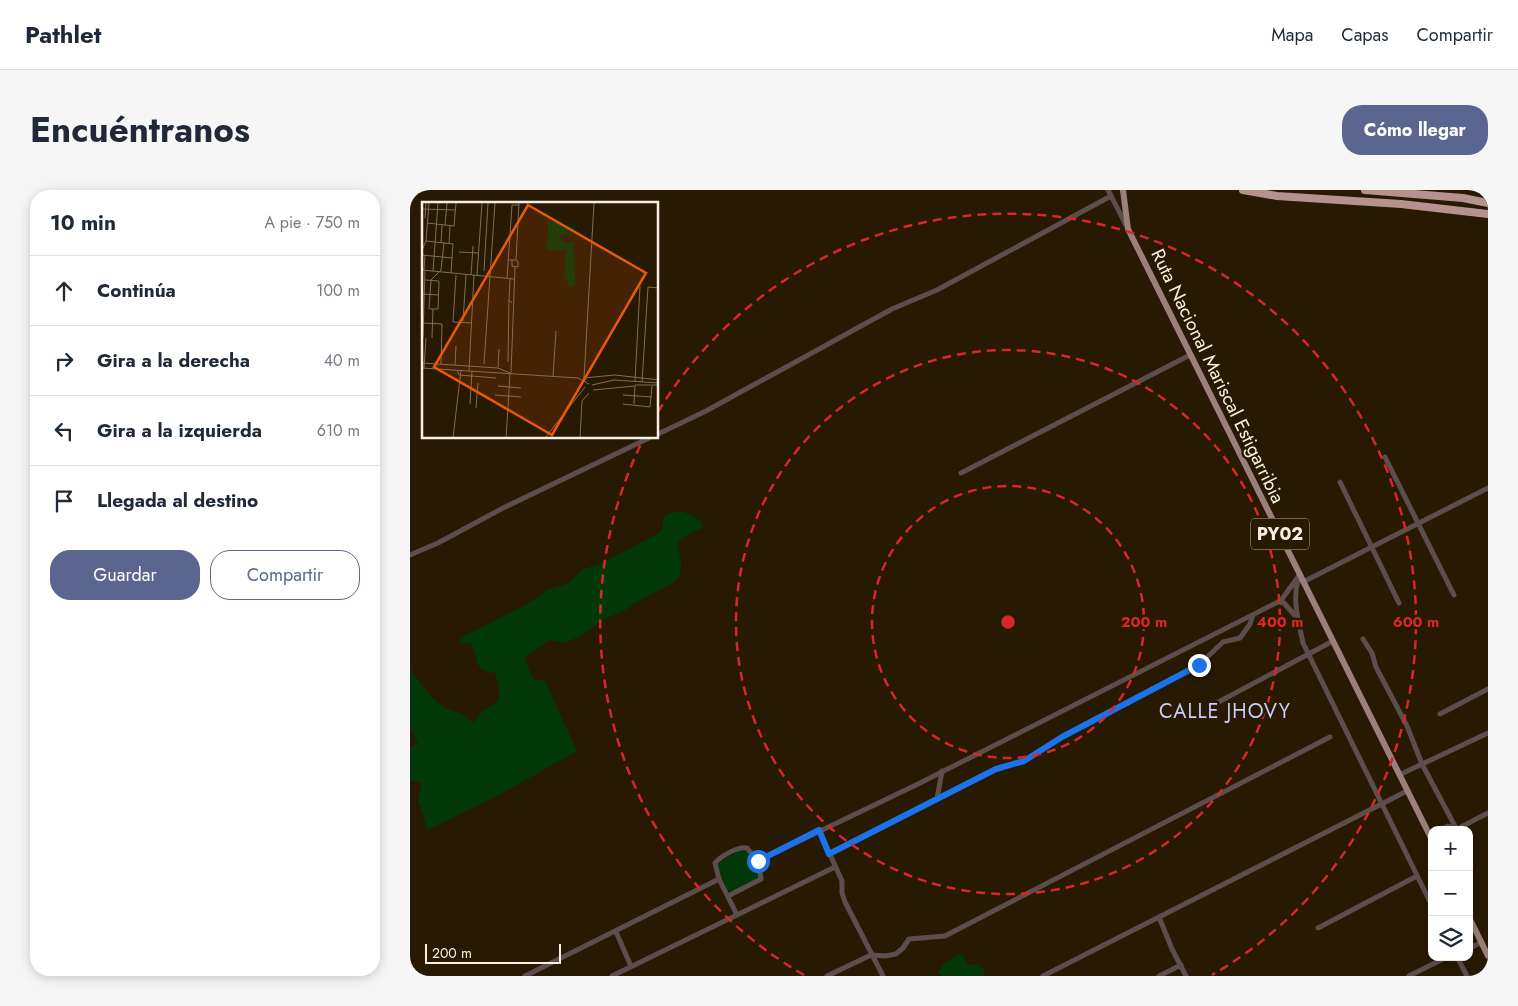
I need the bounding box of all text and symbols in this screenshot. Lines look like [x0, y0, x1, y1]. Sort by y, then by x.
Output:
text: Pathlet [25, 17, 101, 52]
text: Mapa [1271, 22, 1313, 48]
text: Capas [1341, 22, 1389, 48]
text: Compartir [1417, 22, 1493, 48]
text: Encuéntranos [30, 105, 250, 155]
button: Cómo llegar [1342, 105, 1488, 155]
inset map [422, 202, 659, 439]
text: 10 min [50, 208, 116, 238]
text: A pie · 750 m [264, 211, 360, 234]
street label: Ruta Nacional Mariscal Estigarribia [1145, 244, 1291, 508]
icon: ahead [50, 277, 78, 305]
text: Continúa [97, 277, 176, 304]
text: 100 m [316, 279, 360, 302]
icon: right [50, 347, 78, 375]
text: Gira a la derecha [97, 347, 250, 374]
text: 40 m [324, 349, 360, 372]
icon: left [50, 417, 78, 445]
text: Gira a la izquierda [97, 417, 262, 444]
text: 610 m [317, 419, 360, 442]
icon: arrive [50, 487, 78, 515]
text: Llegada al destino [97, 487, 258, 514]
road number: PY02 [1251, 518, 1309, 549]
button: Guardar [50, 550, 200, 600]
button: Compartir [210, 550, 360, 600]
text: 200 m [1121, 611, 1167, 633]
text: 400 m [1256, 611, 1304, 633]
text: 600 m [1393, 611, 1439, 633]
centre of rings [999, 613, 1017, 631]
route end [1188, 654, 1211, 677]
district label: CALLE JHOVY [1159, 697, 1291, 726]
map controls [1428, 826, 1473, 961]
button: + [1428, 826, 1473, 871]
route start [747, 850, 770, 873]
button: − [1428, 871, 1473, 916]
button: layers [1428, 916, 1473, 961]
scale bar [425, 941, 561, 964]
text: 200 m [432, 943, 472, 963]

